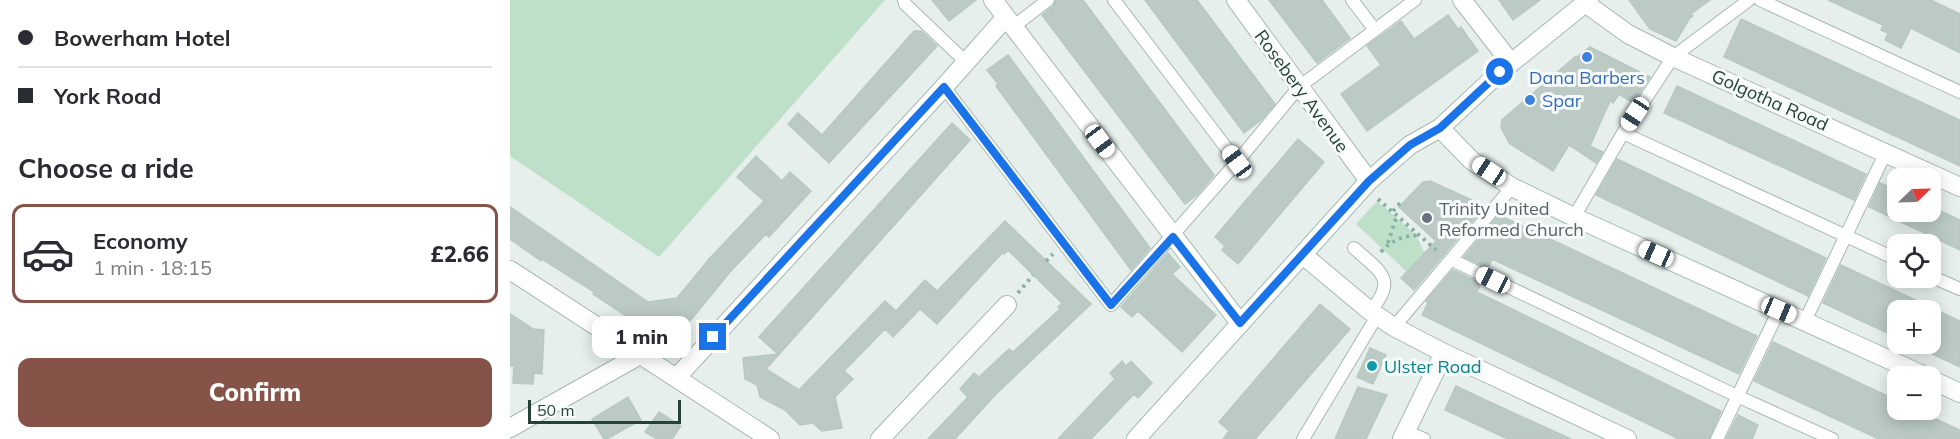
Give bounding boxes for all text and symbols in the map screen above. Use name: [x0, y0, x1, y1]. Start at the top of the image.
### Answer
text: Bowerham Hotel: [54, 24, 231, 52]
street label: Rosebery Avenue: [1250, 25, 1354, 157]
marker: Dana Barbers: [1580, 50, 1594, 64]
route start: [1486, 58, 1513, 85]
street label: Golgotha Road: [1708, 64, 1832, 136]
place label: Dana Barbers: [1529, 66, 1645, 89]
text: York Road: [54, 82, 161, 110]
place label: Spar: [1542, 89, 1582, 112]
marker: Spar: [1523, 93, 1537, 107]
car: [1618, 94, 1652, 134]
car: [1082, 121, 1118, 161]
car: [1219, 142, 1255, 182]
text: Choose a ride: [18, 151, 194, 185]
car: [1469, 154, 1509, 188]
north arrow: [1887, 168, 1941, 222]
map controls: [1887, 168, 1941, 420]
place label: Trinity United Reformed Church: [1439, 197, 1584, 241]
marker: Trinity United Reformed Church: [1420, 211, 1434, 225]
icon: car: [21, 227, 75, 281]
text: Economy: [93, 227, 188, 255]
button: locate: [1887, 234, 1941, 288]
car: [1636, 238, 1676, 270]
text: £2.66: [430, 240, 489, 268]
text: 1 min · 18:15: [93, 255, 212, 280]
car: [1473, 264, 1513, 296]
car: [1759, 295, 1799, 325]
button: +: [1887, 300, 1941, 354]
callout: 1 min: [593, 316, 692, 358]
route end: [699, 323, 726, 350]
text: 1 min: [615, 324, 668, 349]
place label: Ulster Road: [1384, 355, 1482, 378]
button: Confirm: [18, 358, 492, 427]
marker: Ulster Road: [1365, 359, 1379, 373]
button: −: [1887, 366, 1941, 420]
scale bar: [528, 397, 681, 424]
text: 50 m: [537, 400, 574, 420]

